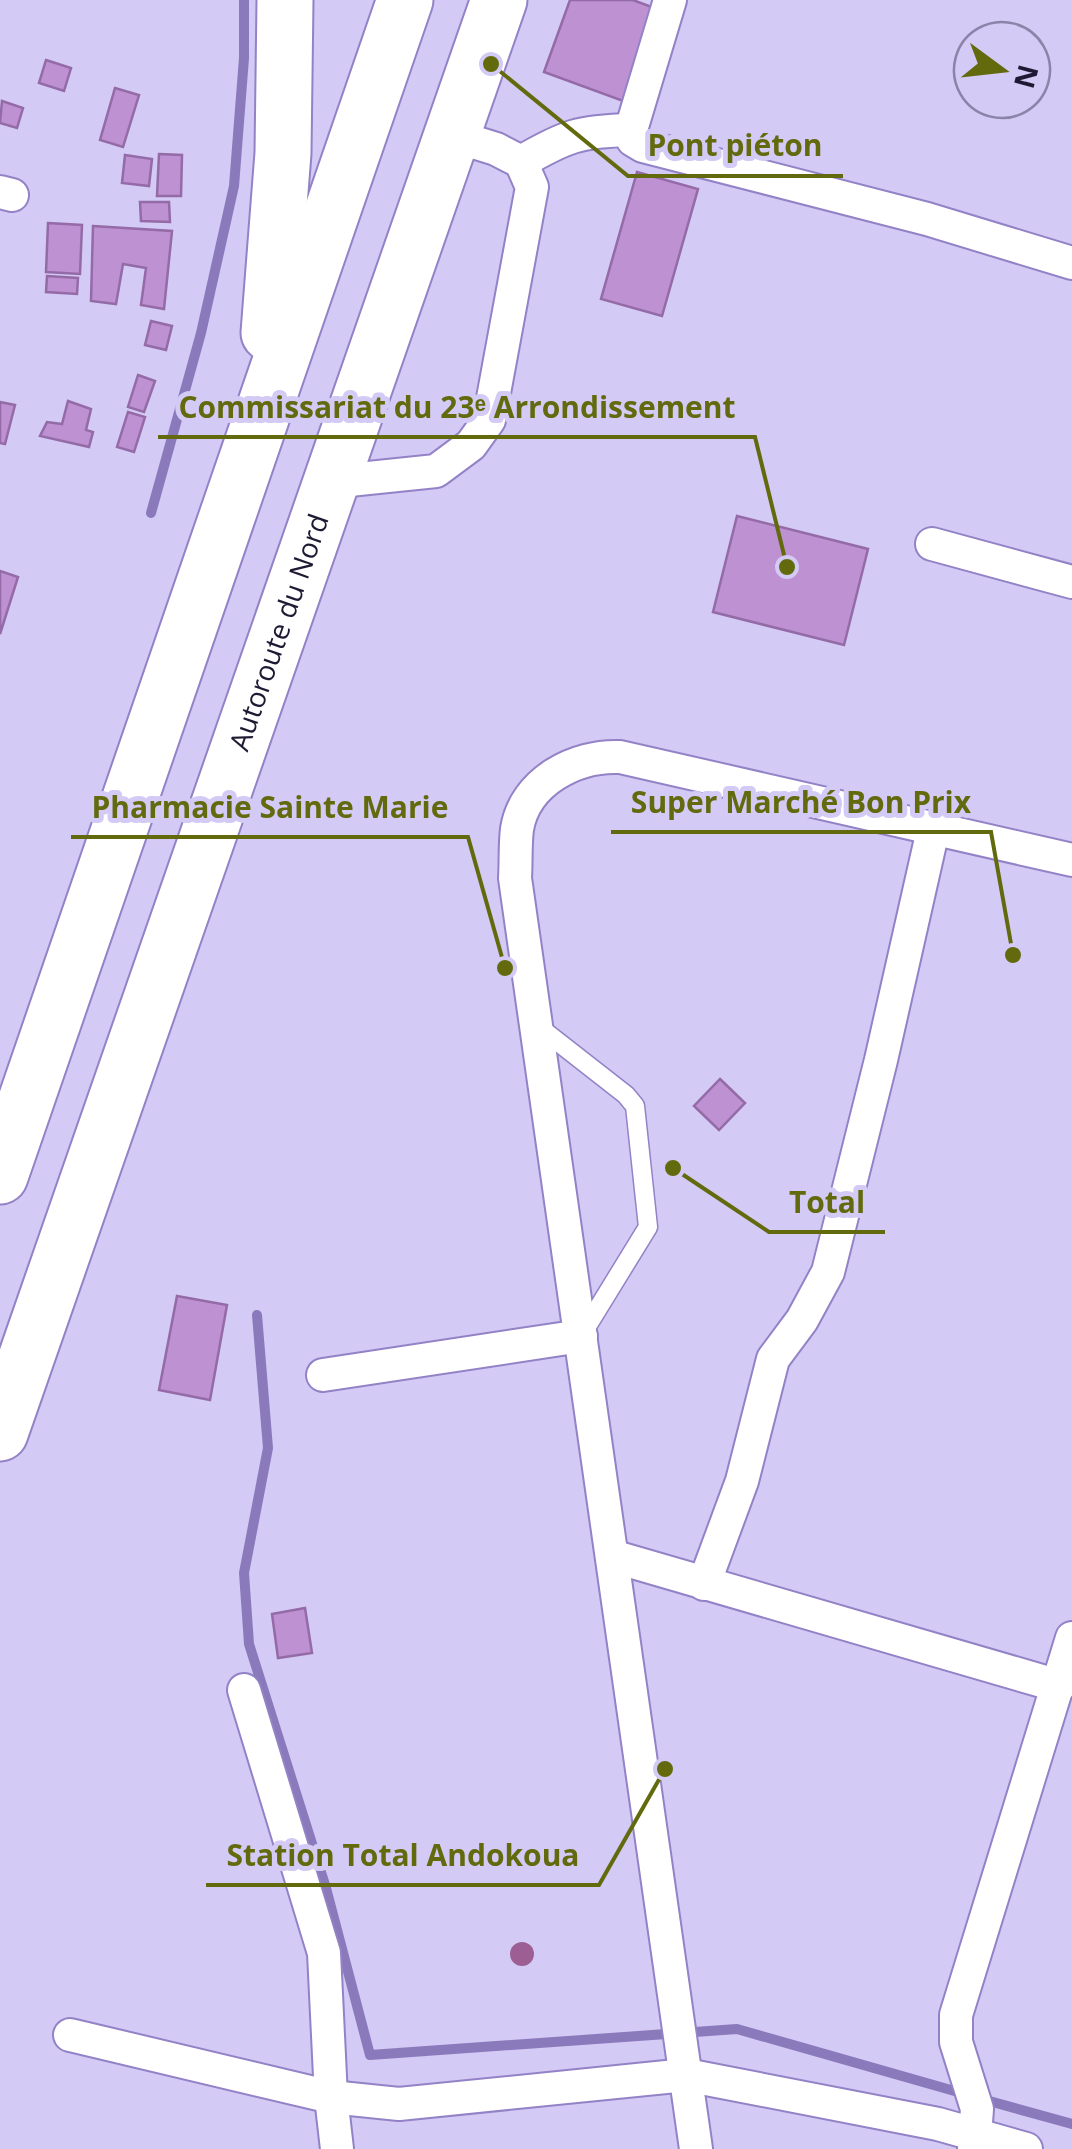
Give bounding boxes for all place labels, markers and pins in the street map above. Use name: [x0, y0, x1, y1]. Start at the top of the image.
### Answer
callout: Pont piéton: [628, 116, 843, 176]
callout: Commissariat du 23ᵉ Arrondissement: [158, 377, 755, 437]
callout: Super Marché Bon Prix: [611, 772, 991, 832]
callout: Pharmacie Sainte Marie: [71, 777, 468, 837]
callout: Total: [769, 1172, 885, 1232]
callout: Station Total Andokoua: [206, 1825, 599, 1885]

